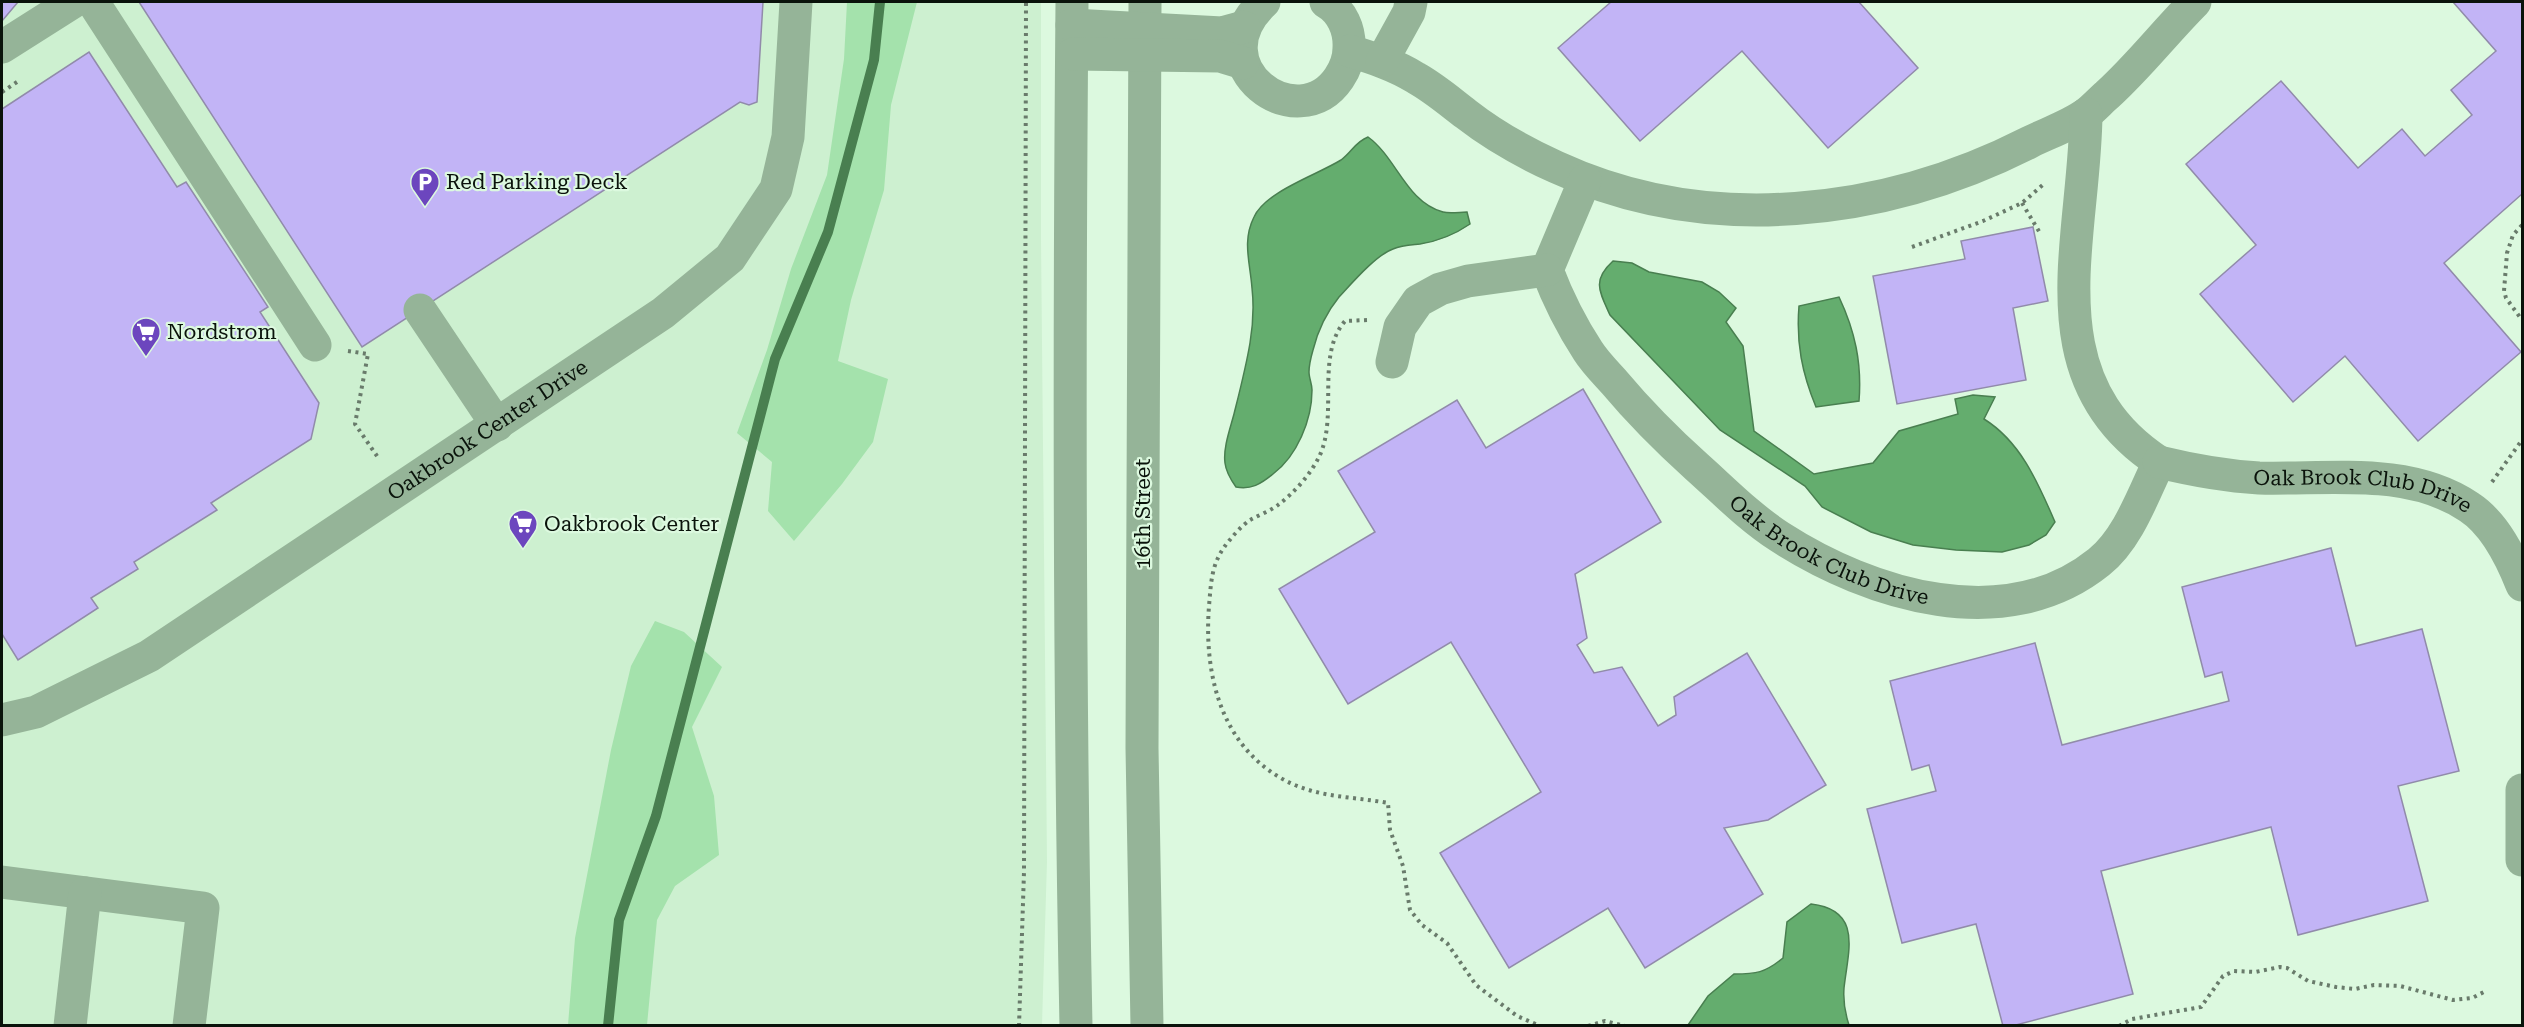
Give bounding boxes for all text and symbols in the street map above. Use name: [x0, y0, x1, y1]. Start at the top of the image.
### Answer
parking icon: Red Parking Deck: [409, 166, 441, 208]
place label: Red Parking Deck: [446, 170, 627, 194]
supermarket icon: Nordstrom: [130, 316, 162, 358]
place label: Nordstrom: [167, 320, 277, 344]
street label: Oakbrook Center Drive: [383, 355, 592, 505]
street label: 16th Street: [1131, 459, 1155, 569]
street label: Oak Brook Club Drive: [2253, 465, 2476, 518]
street label: Oak Brook Club Drive: [1724, 490, 1931, 610]
supermarket icon: Oakbrook Center: [507, 508, 539, 550]
place label: Oakbrook Center: [544, 512, 720, 536]

